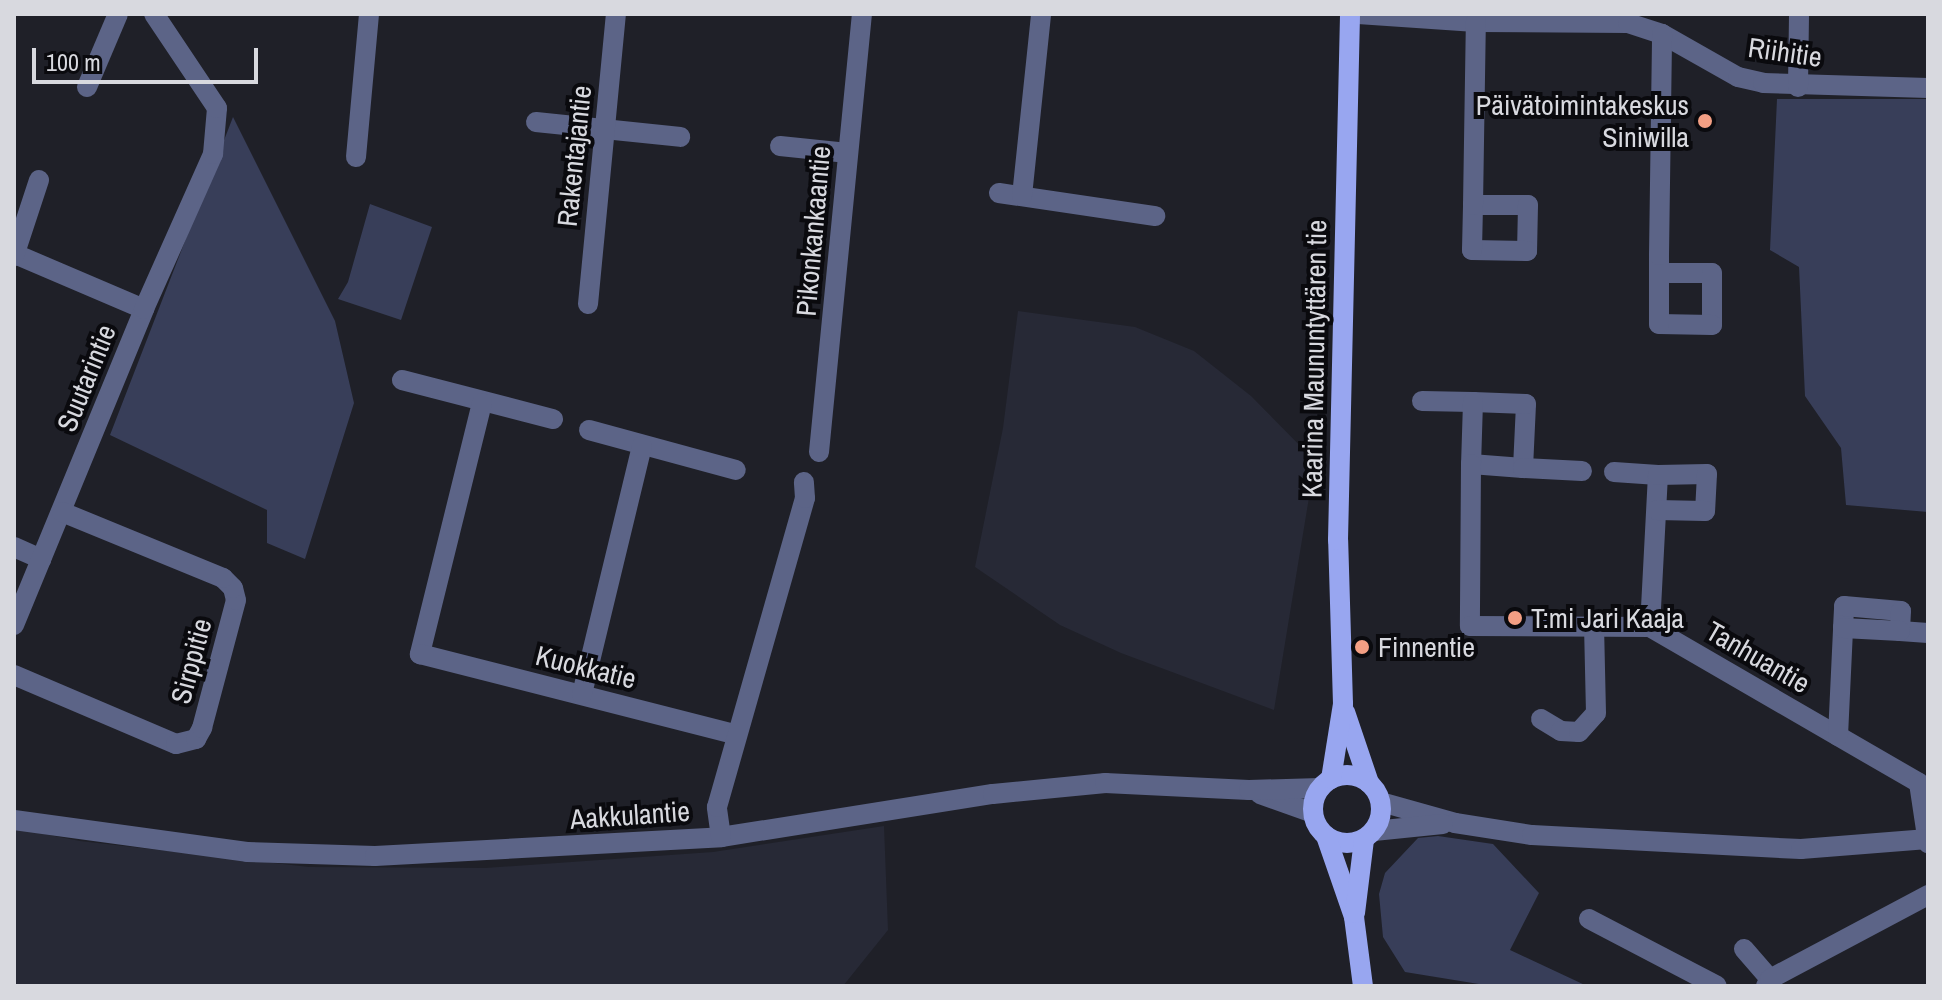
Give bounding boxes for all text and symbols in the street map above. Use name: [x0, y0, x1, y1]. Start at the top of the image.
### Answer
street label: Riihitie: [1746, 30, 1824, 74]
scale bar: [36, 32, 262, 82]
text: 100 m: [46, 46, 101, 78]
street label: Rakentajantie: [550, 84, 598, 228]
place label: Päivätoimintakeskus Siniwilla: [1476, 88, 1689, 154]
marker: Päivätoimintakeskus Siniwilla: [1696, 112, 1714, 130]
street label: Pikonkankaantie: [789, 144, 837, 318]
street label: Kaarina Maununtyttären tie: [1295, 220, 1333, 498]
street label: Suutarintie: [49, 320, 123, 436]
place label: T:mi Jari Kaaja: [1531, 601, 1684, 635]
marker: T:mi Jari Kaaja: [1506, 609, 1524, 627]
street label: Tanhuantie: [1700, 614, 1816, 700]
street label: Sirppitie: [164, 615, 218, 707]
place label: Finnentie: [1378, 630, 1475, 664]
street label: Kuokkatie: [532, 638, 640, 696]
marker: Finnentie: [1353, 638, 1371, 656]
street label: Aakkulantie: [569, 794, 691, 836]

